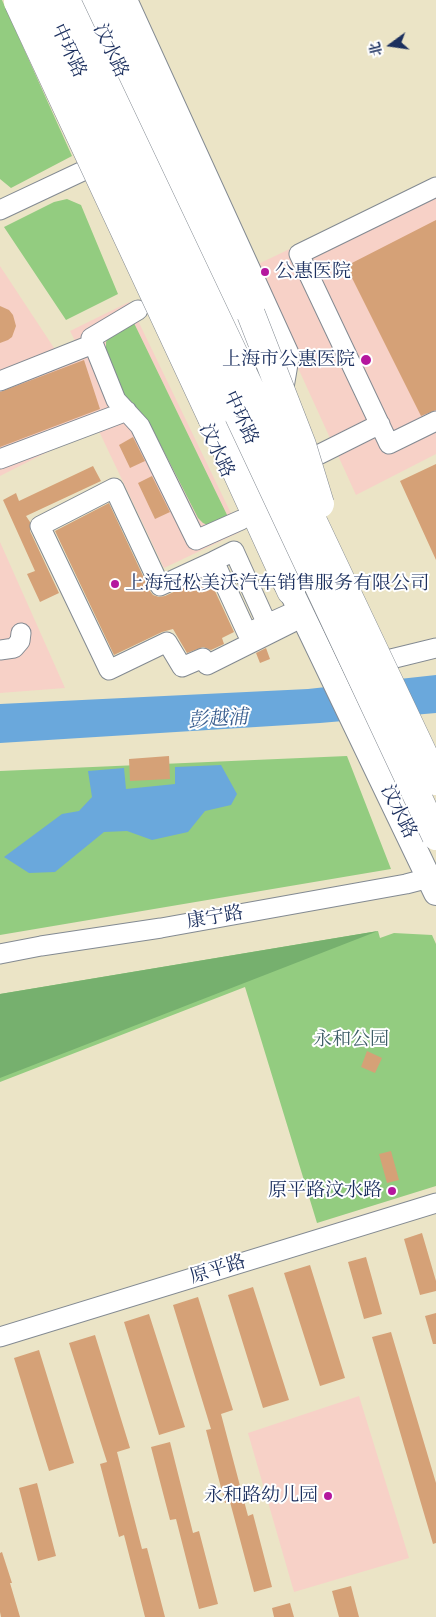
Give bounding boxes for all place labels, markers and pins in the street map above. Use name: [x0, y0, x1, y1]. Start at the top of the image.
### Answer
place label: 公惠医院: [275, 261, 351, 283]
marker: 公惠医院: [259, 266, 271, 278]
place label: 上海市公惠医院: [222, 349, 355, 371]
marker: 上海市公惠医院: [359, 353, 373, 367]
place label: 上海冠松美沃汽车销售服务有限公司: [125, 573, 429, 595]
marker: 上海冠松美沃汽车销售服务有限公司: [109, 578, 121, 590]
place label: 原平路汶水路: [268, 1180, 382, 1202]
marker: 原平路汶水路: [386, 1185, 398, 1197]
place label: 永和路幼儿园: [204, 1485, 318, 1507]
marker: 永和路幼儿园: [322, 1490, 334, 1502]

